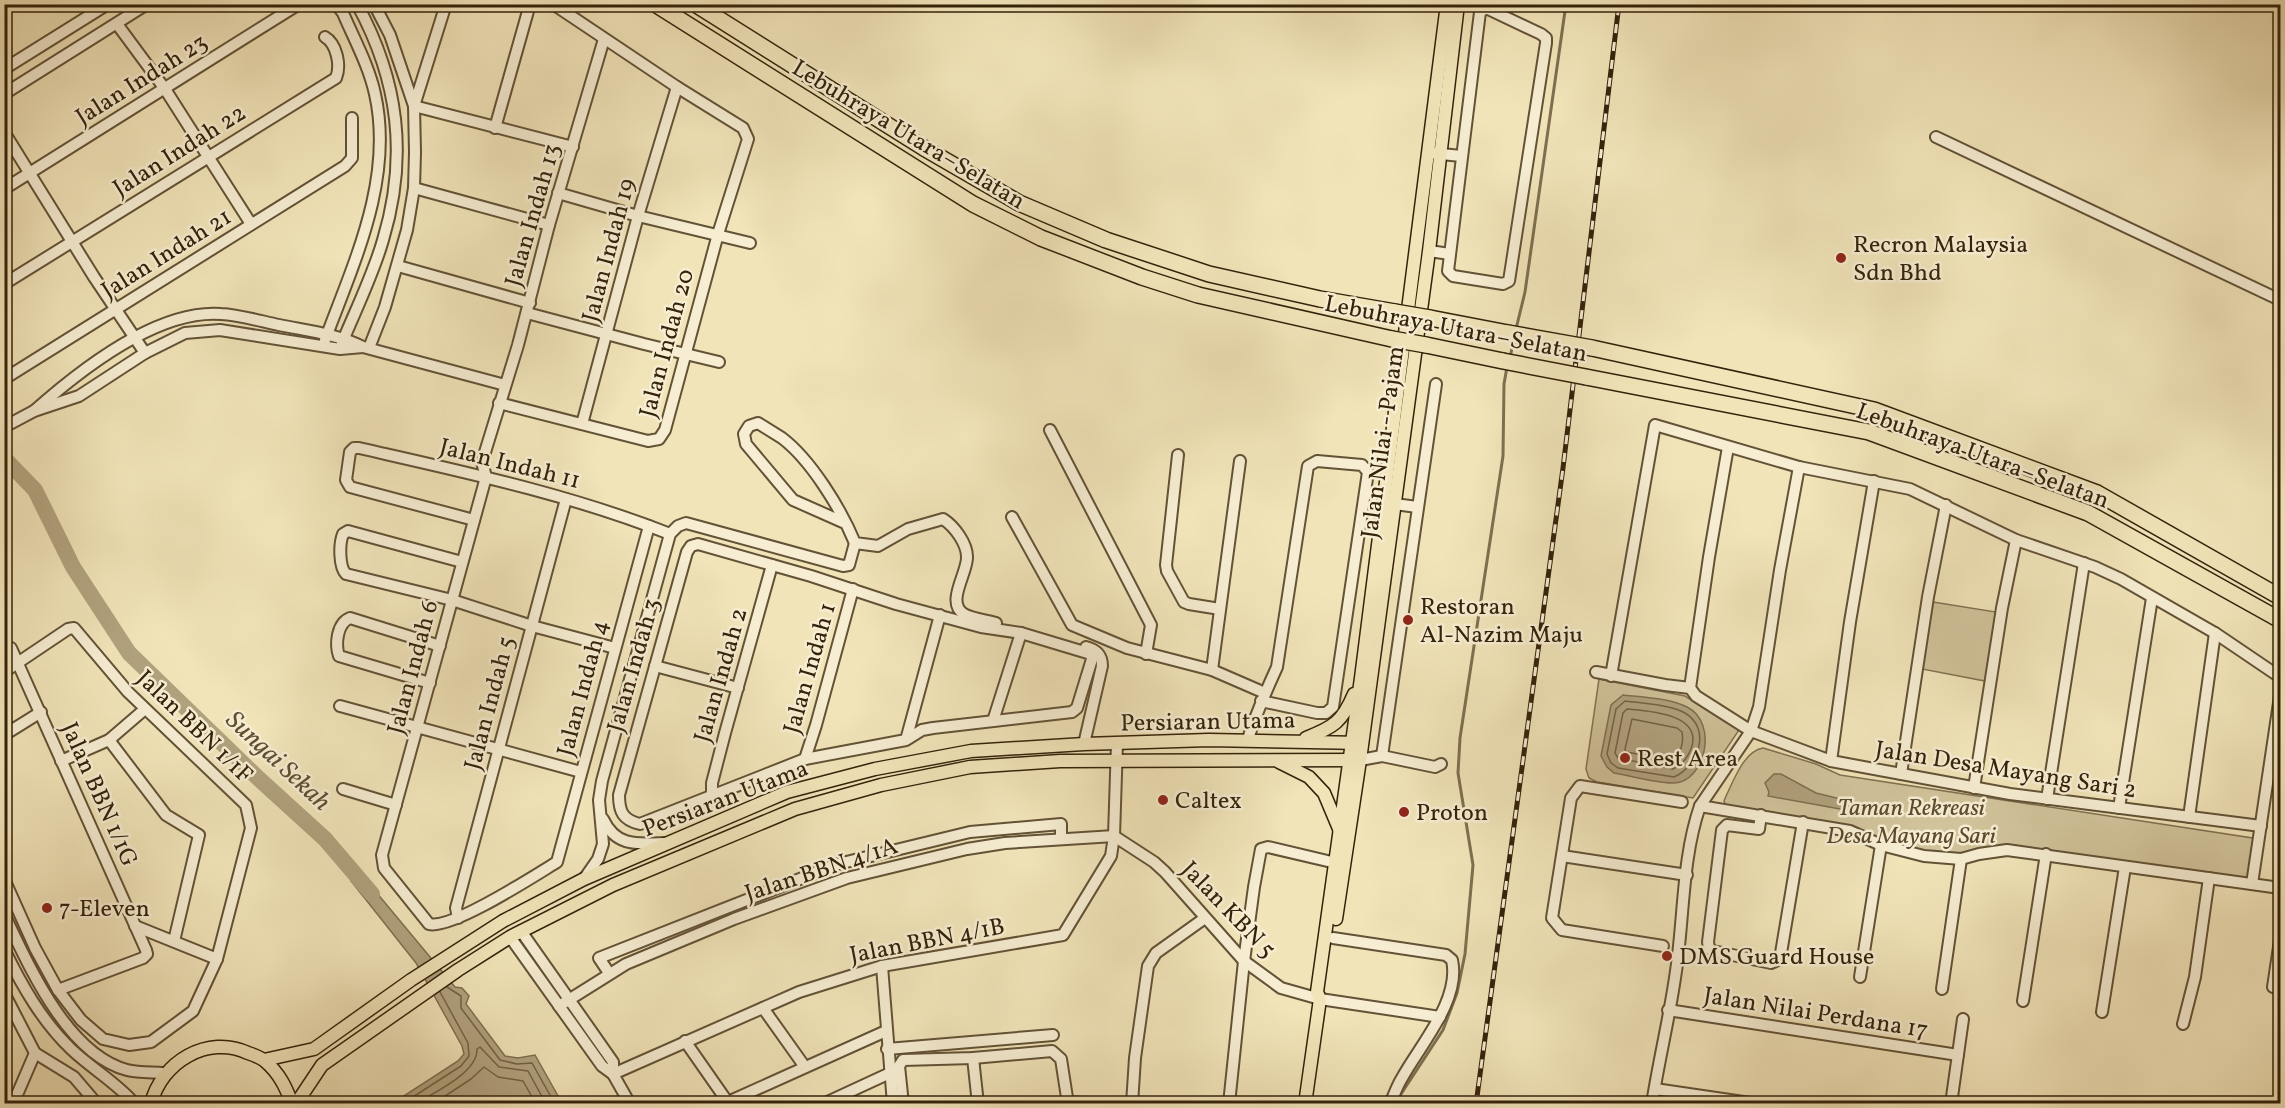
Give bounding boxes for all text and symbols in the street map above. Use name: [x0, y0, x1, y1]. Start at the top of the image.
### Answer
street label: Jalan Indah 23: [69, 27, 215, 135]
street label: Lebuhraya Utara–Selatan: [785, 52, 1031, 219]
street label: Jalan Indah 22: [107, 97, 253, 206]
street label: Jalan Indah 13: [497, 140, 571, 291]
street label: Jalan Indah 19: [574, 175, 645, 326]
street label: Jalan Indah 21: [95, 201, 239, 308]
place label: Recron Malaysia Sdn Bhd: [1853, 229, 2028, 291]
marker: Recron Malaysia Sdn Bhd: [1834, 251, 1848, 265]
street label: Jalan Indah 20: [632, 265, 704, 422]
street label: Lebuhraya Utara–Selatan: [1321, 288, 1590, 372]
street label: Jalan Nilai - Pajam: [1354, 344, 1414, 541]
street label: Lebuhraya Utara–Selatan: [1851, 395, 2114, 519]
street label: Jalan Indah 11: [435, 431, 584, 499]
place label: Restoran Al-Nazim Maju: [1420, 591, 1583, 653]
street label: Jalan Indah 3: [600, 595, 670, 736]
street label: Jalan Indah 6: [380, 597, 448, 738]
street label: Jalan Indah 1: [776, 599, 846, 738]
street label: Jalan Indah 2: [687, 604, 757, 747]
marker: Restoran Al-Nazim Maju: [1401, 613, 1415, 627]
street label: Jalan Indah 4: [549, 617, 618, 760]
street label: Jalan Indah 5: [457, 633, 525, 774]
street label: Jalan BBN 1/1F: [128, 663, 260, 792]
water label: Sungai Sekah: [217, 703, 338, 820]
street label: Persiaran Utama: [1120, 704, 1296, 742]
street label: Jalan BBN 1/1G: [51, 717, 145, 872]
street label: Jalan Desa Mayang Sari 2: [1873, 734, 2139, 808]
place label: Rest Area: [1637, 743, 1738, 777]
marker: Rest Area: [1618, 751, 1632, 765]
street label: Persiaran Utama: [638, 753, 814, 847]
place label: Caltex: [1175, 785, 1242, 819]
park label: Taman Rekreasi Desa Mayang Sari: [1826, 792, 1997, 854]
marker: Caltex: [1156, 793, 1170, 807]
place label: Proton: [1416, 797, 1488, 831]
marker: Proton: [1397, 805, 1411, 819]
street label: Jalan BBN 4/1A: [741, 830, 903, 912]
street label: Jalan KBN 5: [1172, 854, 1283, 967]
place label: 7-Eleven: [59, 893, 150, 927]
marker: 7-Eleven: [40, 901, 54, 915]
street label: Jalan BBN 4/1B: [847, 910, 1008, 974]
place label: DMS Guard House: [1679, 941, 1874, 975]
marker: DMS Guard House: [1660, 949, 1674, 963]
street label: Jalan Nilai Perdana 17: [1701, 979, 1930, 1048]

